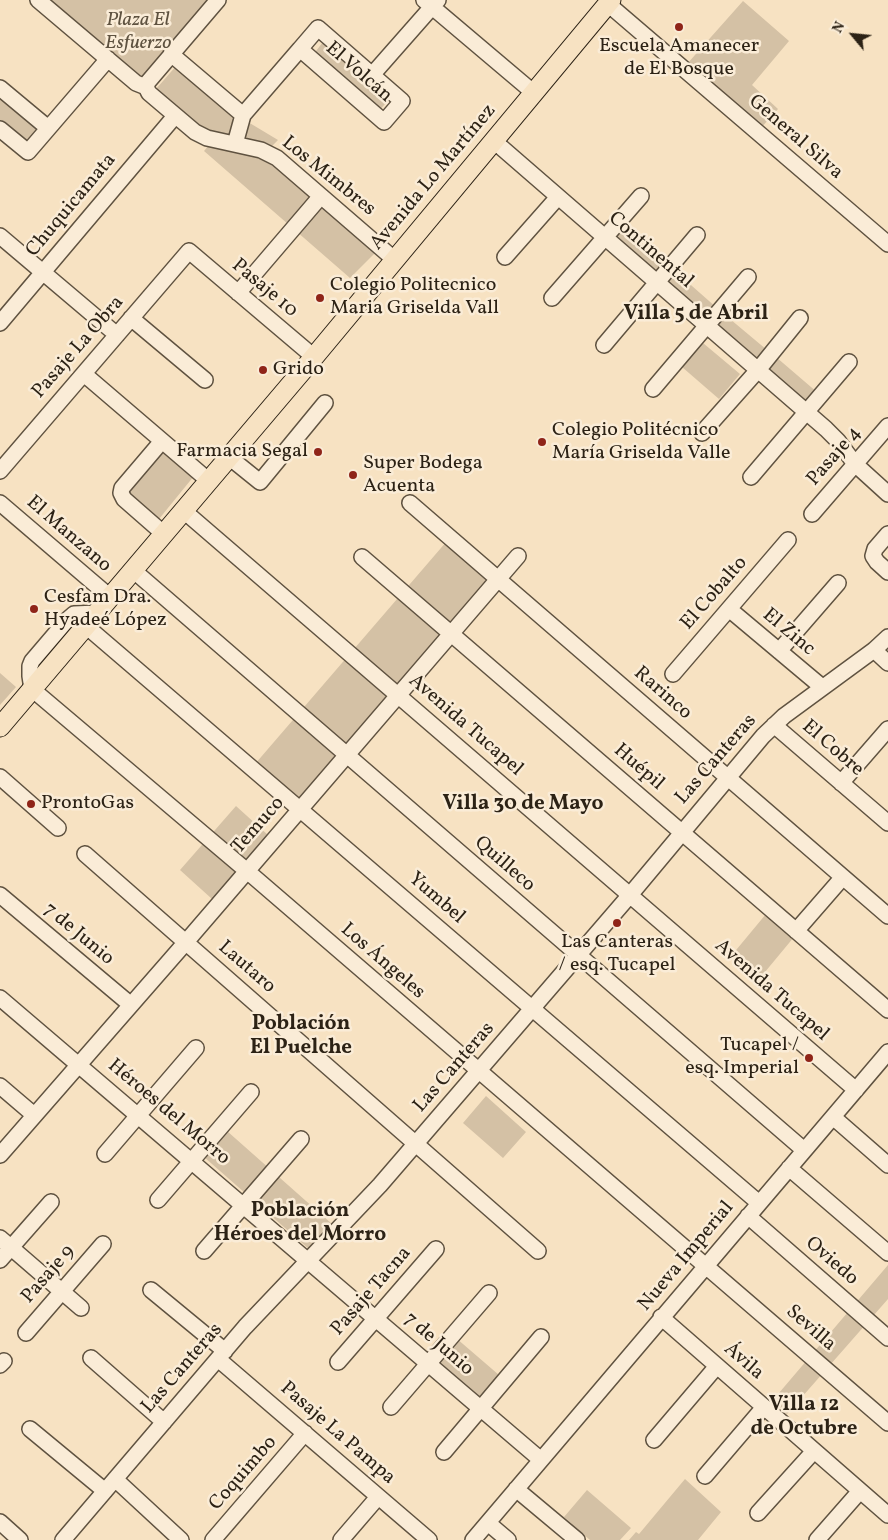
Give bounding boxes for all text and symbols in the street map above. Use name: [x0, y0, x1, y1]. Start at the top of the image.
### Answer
park label: Plaza El Esfuerzo: [105, 9, 171, 56]
north arrow: [828, 10, 878, 60]
text: N: [829, 19, 850, 37]
marker: Escuela Amanecer de El Bosque: [673, 21, 685, 33]
place label: Escuela Amanecer de El Bosque: [599, 35, 759, 82]
street label: El Volcán: [320, 37, 396, 109]
street label: General Silva: [743, 90, 847, 186]
street label: Avenida Lo Martínez: [366, 100, 502, 256]
street label: Los Mimbres: [276, 132, 380, 222]
street label: Chuquicamata: [22, 149, 122, 263]
street label: Continental: [603, 208, 697, 294]
street label: Pasaje 10: [226, 254, 302, 324]
place label: Colegio Politecnico Maria Griselda Vall: [330, 274, 499, 321]
street label: Pasaje La Obra: [28, 292, 130, 404]
marker: Colegio Politecnico Maria Griselda Vall: [314, 292, 326, 304]
district label: Villa 5 de Abril: [623, 302, 769, 328]
place label: Grido: [273, 358, 324, 382]
marker: Grido: [257, 364, 269, 376]
place label: Colegio Politécnico María Griselda Valle: [552, 419, 731, 466]
street label: Pasaje 4: [803, 422, 867, 492]
marker: Colegio Politécnico María Griselda Valle: [536, 436, 548, 448]
place label: Farmacia Segal: [176, 440, 308, 464]
marker: Farmacia Segal: [312, 446, 324, 458]
place label: Super Bodega Acuenta: [363, 452, 483, 499]
marker: Super Bodega Acuenta: [347, 469, 359, 481]
street label: El Manzano: [20, 491, 116, 579]
street label: El Cobalto: [676, 552, 754, 636]
place label: Cesfam Dra. Hyadeé López: [44, 586, 167, 633]
marker: Cesfam Dra. Hyadeé López: [28, 603, 40, 615]
street label: El Zinc: [757, 604, 819, 662]
street label: Rarinco: [628, 662, 696, 726]
street label: Avenida Tucapel: [403, 670, 527, 782]
street label: Las Canteras: [671, 710, 763, 810]
street label: El Cobre: [796, 716, 868, 782]
street label: Huépil: [608, 739, 668, 797]
place label: ProntoGas: [41, 792, 134, 816]
street label: Temuco: [228, 792, 290, 860]
district label: Villa 30 de Mayo: [443, 792, 603, 818]
marker: ProntoGas: [25, 798, 37, 810]
street label: Quilleco: [469, 832, 539, 898]
street label: Yumbel: [403, 868, 469, 930]
street label: 7 de Junio: [38, 899, 118, 971]
marker: Las Canteras / esq. Tucapel: [611, 917, 623, 929]
street label: Los Ángeles: [335, 919, 429, 1005]
place label: Las Canteras / esq. Tucapel: [559, 931, 675, 978]
street label: Avenida Tucapel: [709, 935, 833, 1047]
street label: Lautaro: [212, 936, 280, 1000]
district label: Población El Puelche: [250, 1012, 352, 1062]
street label: Las Canteras: [409, 1018, 501, 1118]
place label: Tucapel / esq. Imperial: [685, 1034, 799, 1081]
marker: Tucapel / esq. Imperial: [803, 1052, 815, 1064]
street label: Héroes del Morro: [102, 1055, 234, 1171]
street label: Nueva Imperial: [634, 1197, 740, 1317]
district label: Población Héroes del Morro: [214, 1199, 386, 1249]
street label: Oviedo: [800, 1232, 862, 1292]
street label: Pasaje 9: [17, 1241, 81, 1309]
street label: Pasaje Tacna: [327, 1242, 417, 1342]
street label: Sevilla: [780, 1301, 840, 1357]
street label: 7 de Junio: [398, 1308, 478, 1382]
street label: Las Canteras: [137, 1319, 229, 1419]
street label: Ávila: [718, 1338, 768, 1386]
street label: Pasaje La Pampa: [274, 1377, 400, 1491]
district label: Villa 12 de Octubre: [750, 1393, 858, 1443]
street label: Coquimbo: [205, 1432, 283, 1516]

